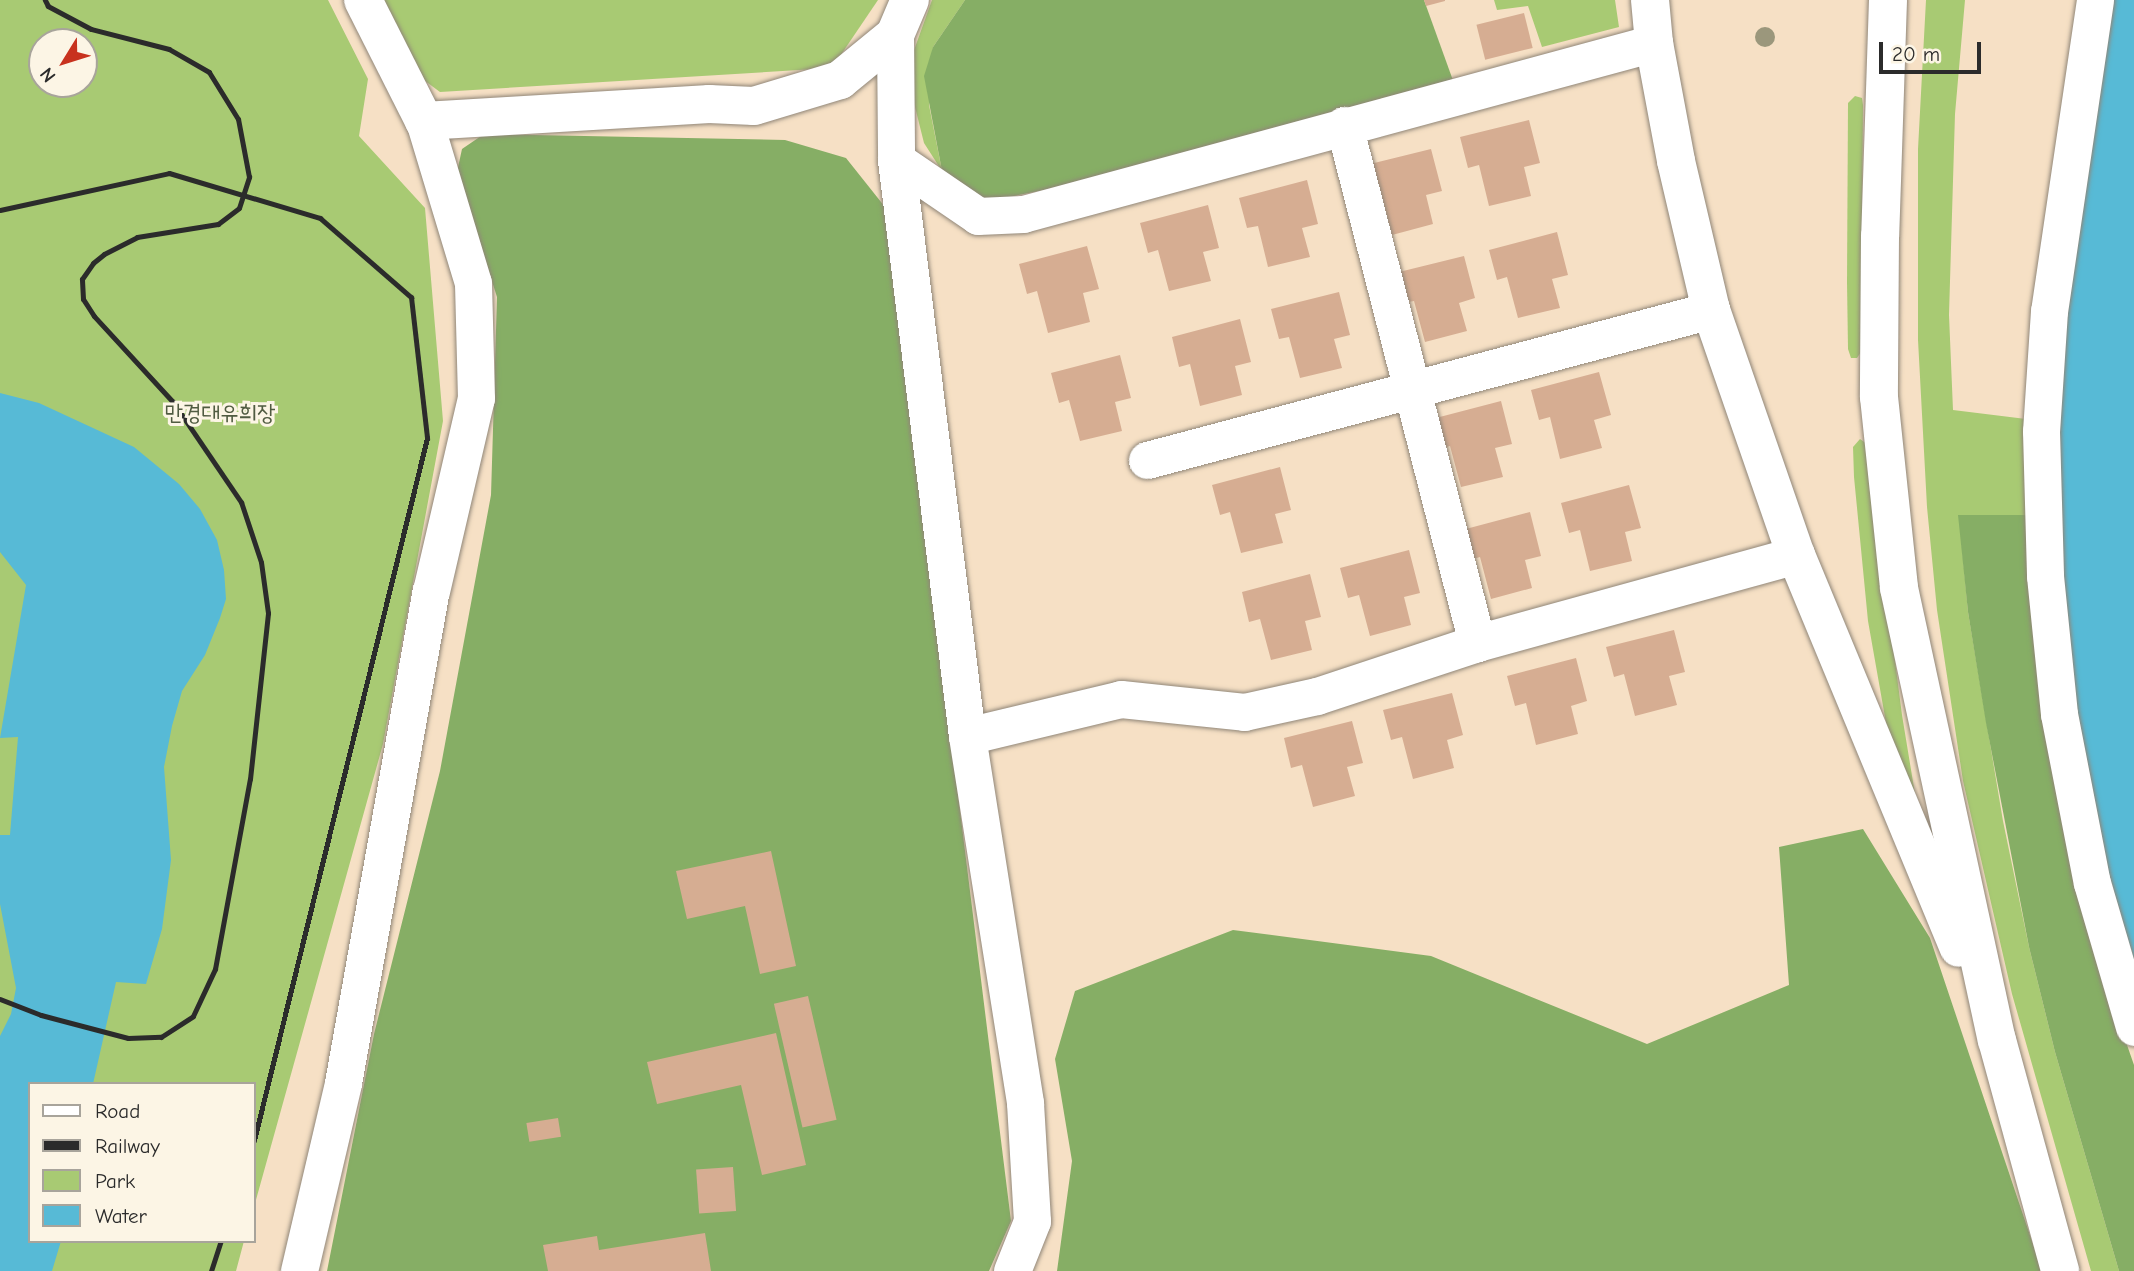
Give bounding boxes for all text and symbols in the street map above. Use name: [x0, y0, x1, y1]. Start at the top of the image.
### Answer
north arrow: [28, 28, 98, 98]
scale bar: [1882, 28, 1983, 72]
text: 20 m: [1892, 42, 1940, 66]
text: N: [36, 63, 61, 86]
park label: 만경대유희장: [164, 399, 276, 427]
legend: [28, 1082, 256, 1243]
text: Road: [95, 1099, 140, 1123]
text: Railway: [95, 1134, 160, 1158]
text: Park: [95, 1169, 135, 1193]
text: Water: [95, 1204, 147, 1228]

